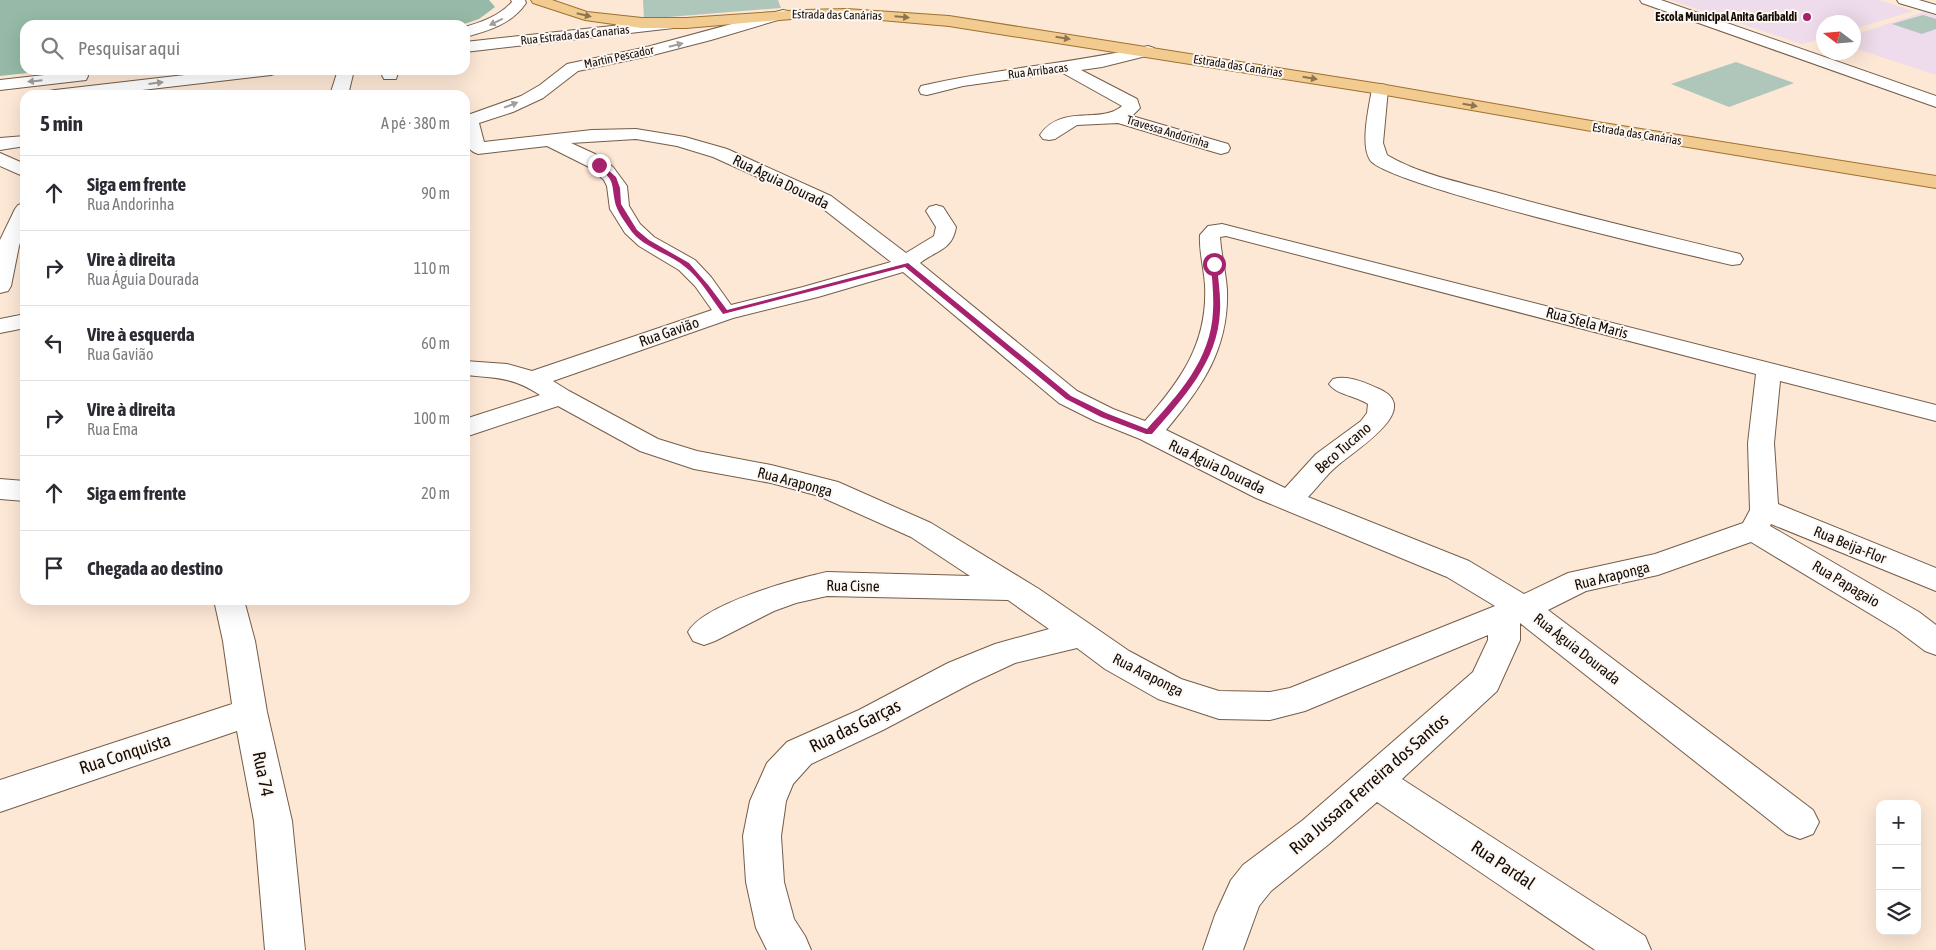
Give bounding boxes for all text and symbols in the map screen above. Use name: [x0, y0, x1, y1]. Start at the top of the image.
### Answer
street label: Estrada das Canárias: [792, 7, 882, 23]
place label: Escola Municipal Anita Garibaldi: [1655, 10, 1797, 24]
one-way arrow: [576, 11, 591, 19]
marker: Escola Municipal Anita Garibaldi: [1801, 11, 1813, 23]
one-way arrow: [894, 13, 910, 21]
north arrow: [1816, 15, 1861, 60]
one-way arrow: [489, 18, 503, 26]
search box: [20, 20, 470, 75]
street label: Rua Estrada das Canarias: [520, 22, 630, 48]
icon: search: [38, 34, 66, 62]
one-way arrow: [1055, 35, 1071, 43]
text: Pesquisar aqui: [78, 37, 180, 59]
one-way arrow: [669, 40, 684, 48]
street label: Martin Pescador: [583, 43, 656, 71]
street label: Estrada das Canárias: [1192, 52, 1284, 80]
street label: Rua Arribacas: [1007, 60, 1069, 82]
one-way arrow: [1302, 74, 1318, 82]
one-way arrow: [27, 77, 43, 85]
one-way arrow: [148, 79, 164, 87]
one-way arrow: [504, 101, 519, 109]
one-way arrow: [1462, 101, 1478, 109]
text: 5 min: [40, 111, 83, 135]
street label: Travessa Andorinha: [1125, 113, 1211, 151]
text: A pé · 380 m: [381, 114, 450, 132]
street label: Estrada das Canárias: [1591, 120, 1683, 148]
street label: Rua Águia Dourada: [730, 151, 832, 212]
route end: [588, 154, 611, 177]
text: Siga em frente: [87, 173, 186, 195]
icon: ahead: [40, 179, 68, 207]
text: 90 m: [421, 184, 450, 202]
text: Rua Andorinha: [87, 195, 174, 213]
text: Vire à direita: [87, 248, 175, 270]
route start: [1203, 253, 1226, 276]
icon: right: [40, 254, 68, 282]
text: 110 m: [414, 259, 450, 277]
text: Rua Águia Dourada: [87, 270, 199, 288]
street label: Rua Stela Maris: [1544, 303, 1630, 342]
street label: Rua Gavião: [637, 313, 701, 350]
text: Vire à esquerda: [87, 323, 195, 345]
icon: left: [40, 329, 68, 357]
text: 60 m: [421, 334, 450, 352]
text: Rua Gavião: [87, 345, 154, 363]
text: Vire à direita: [87, 398, 175, 420]
icon: right: [40, 404, 68, 432]
text: 100 m: [414, 409, 450, 427]
street label: Beco Tucano: [1311, 419, 1374, 476]
text: Rua Ema: [87, 420, 138, 438]
street label: Rua Águia Dourada: [1166, 436, 1268, 497]
street label: Rua Araponga: [756, 463, 834, 500]
icon: ahead: [40, 479, 68, 507]
text: Siga em frente: [87, 482, 186, 504]
text: 20 m: [421, 484, 450, 502]
street label: Rua Beija-Flor: [1811, 522, 1889, 567]
icon: arrive: [40, 554, 68, 582]
text: Chegada ao destino: [87, 557, 223, 579]
street label: Rua Papagaio: [1810, 557, 1883, 610]
street label: Rua Araponga: [1573, 558, 1651, 593]
street label: Rua Cisne: [826, 577, 880, 594]
street label: Rua Águia Dourada: [1531, 610, 1624, 688]
street label: Rua Araponga: [1110, 650, 1186, 700]
street label: Rua das Garças: [806, 694, 904, 757]
street label: Rua Jussara Ferreira dos Santos: [1285, 709, 1453, 858]
street label: Rua Conquista: [76, 729, 173, 778]
street label: Rua 74: [248, 749, 278, 798]
map controls: [1876, 800, 1921, 935]
button: +: [1876, 800, 1921, 845]
street label: Rua Pardal: [1467, 836, 1539, 894]
button: −: [1876, 845, 1921, 890]
button: layers: [1876, 890, 1921, 935]

